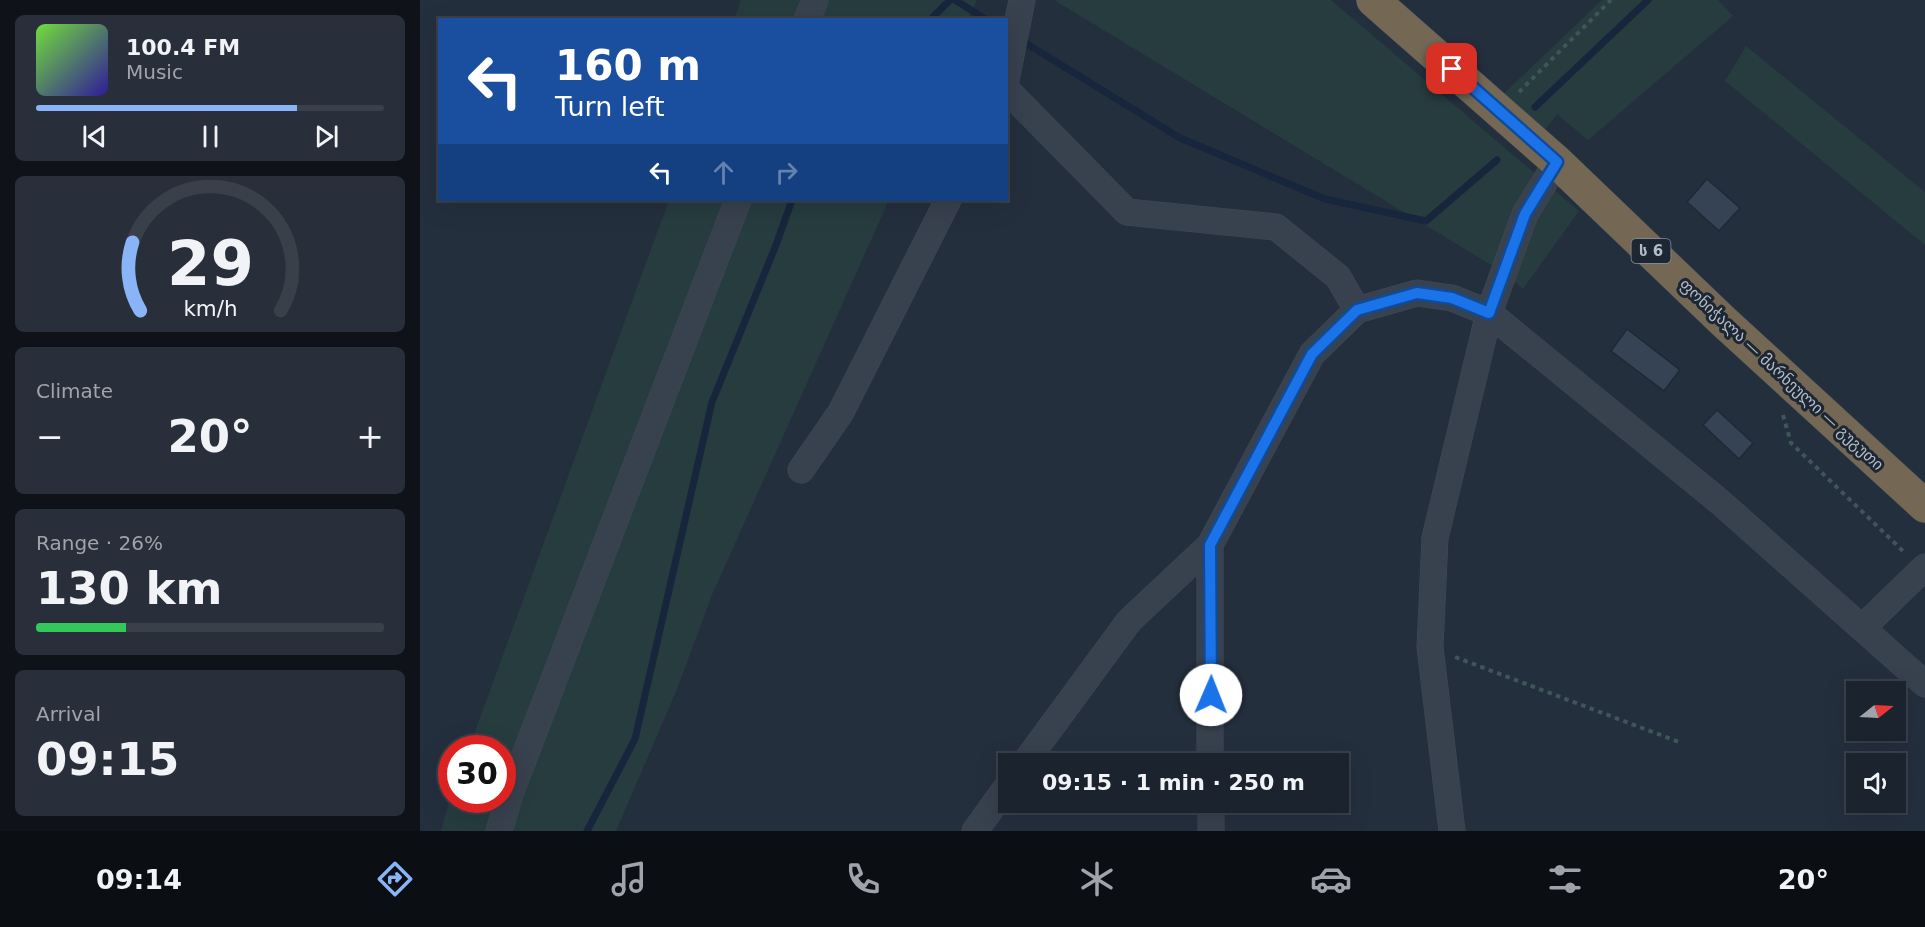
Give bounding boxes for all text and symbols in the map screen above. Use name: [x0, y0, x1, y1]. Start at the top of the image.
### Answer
text: 100.4 FM: [126, 35, 240, 60]
text: 160 m: [555, 41, 701, 90]
icon: left: [456, 42, 534, 120]
pin: [1426, 43, 1477, 94]
icon: arrive: [1435, 52, 1468, 85]
text: Music: [126, 60, 183, 84]
text: Turn left: [555, 91, 665, 122]
icon: previous: [78, 120, 111, 153]
icon: pause: [194, 120, 227, 153]
icon: next: [310, 120, 343, 153]
icon: left: [644, 156, 677, 189]
icon: ahead: [707, 156, 740, 189]
icon: right: [770, 156, 803, 189]
text: 29: [167, 227, 253, 300]
road number: ს 6: [1632, 239, 1670, 263]
street label: ფონიჭალა — მარნეული — გუგუთი: [1676, 275, 1888, 474]
text: km/h: [183, 297, 237, 322]
text: Climate: [36, 379, 113, 403]
text: 20°: [167, 410, 253, 463]
text: −: [36, 417, 64, 456]
text: +: [356, 417, 384, 456]
text: Range · 26%: [36, 531, 163, 555]
text: 130 km: [36, 562, 222, 615]
position arrow: [1179, 663, 1243, 727]
north arrow: [1846, 681, 1906, 741]
map controls: [1846, 681, 1906, 813]
text: Arrival: [36, 702, 101, 726]
text: 09:15: [36, 733, 179, 786]
speed limit sign: 30: [438, 735, 516, 813]
button: sound: [1846, 753, 1906, 813]
text: 09:15 · 1 min · 250 m: [1042, 770, 1305, 795]
icon: directions: [374, 858, 416, 900]
icon: music: [608, 858, 650, 900]
icon: phone: [842, 858, 884, 900]
icon: climate: [1076, 858, 1118, 900]
icon: car: [1310, 858, 1352, 900]
icon: filters: [1544, 858, 1586, 900]
text: 09:14: [96, 864, 182, 895]
text: 20°: [1778, 864, 1829, 895]

